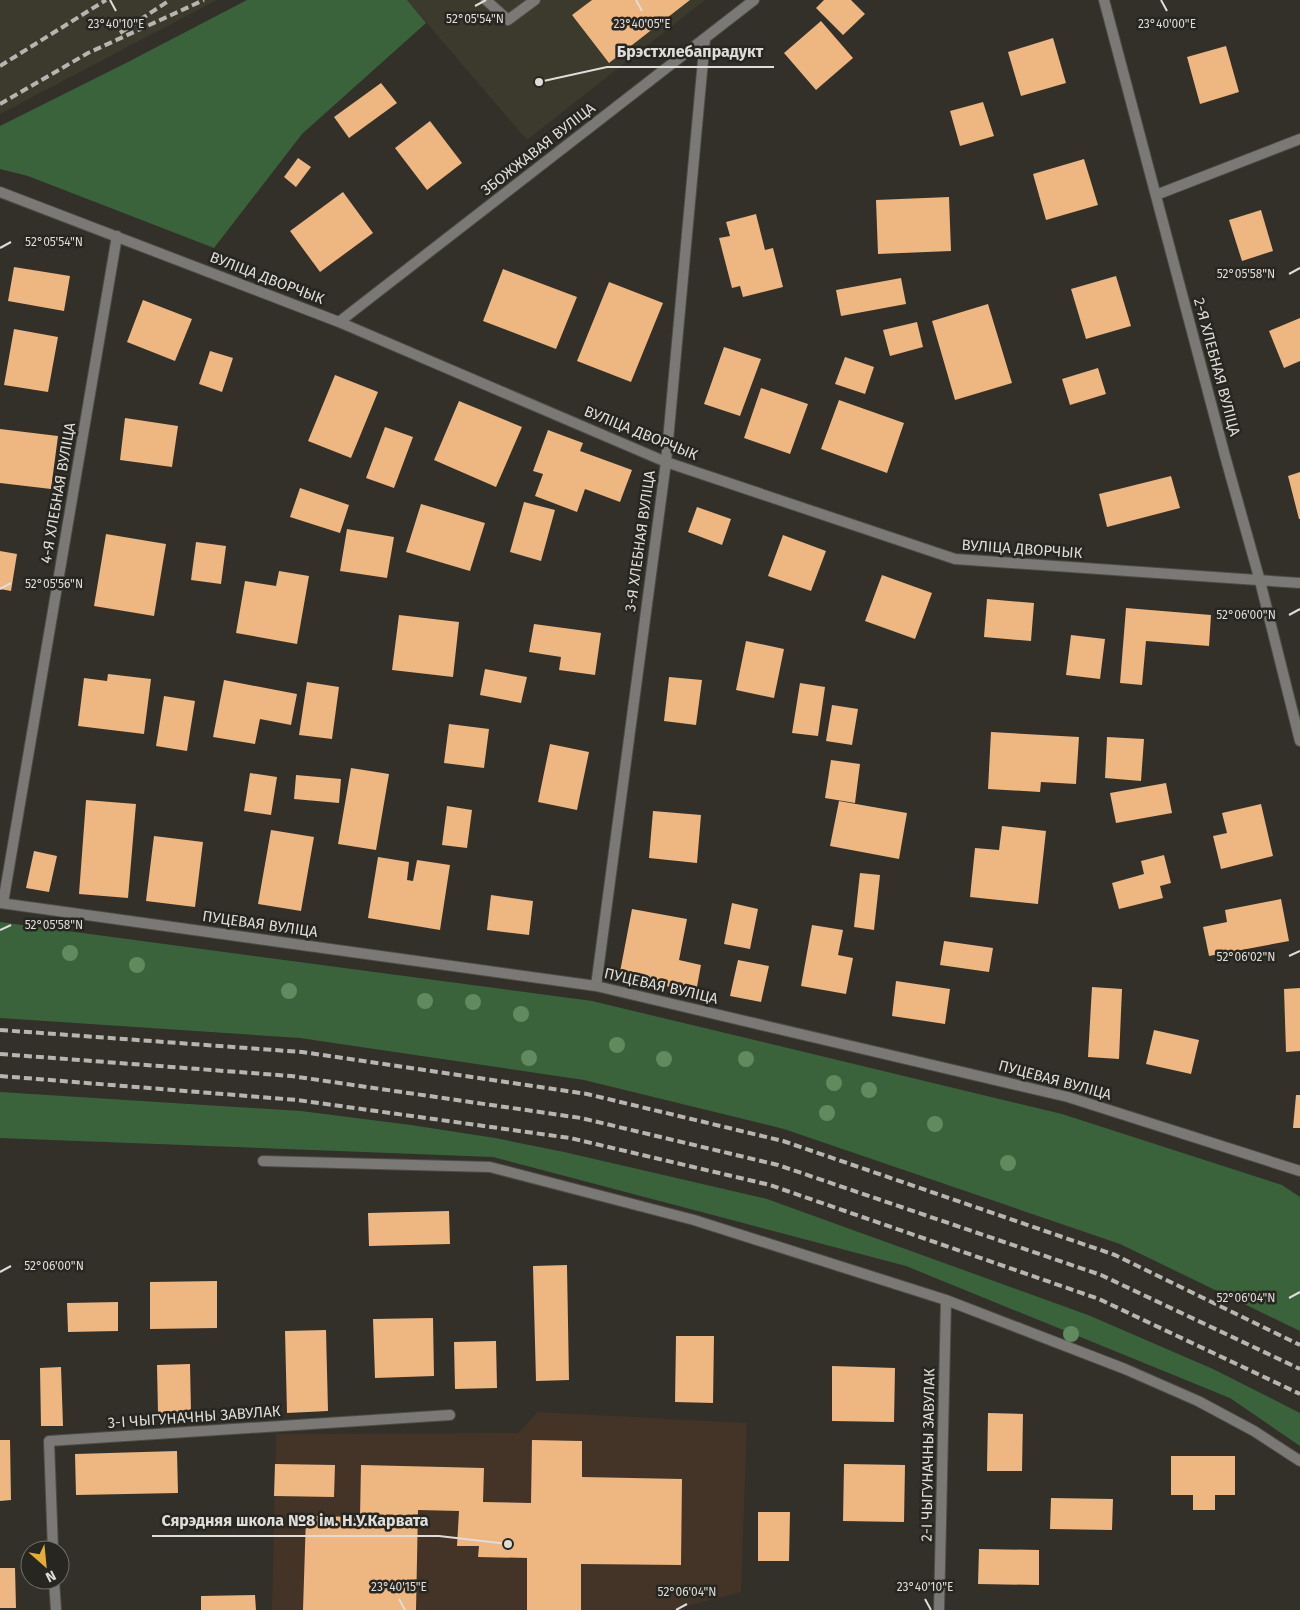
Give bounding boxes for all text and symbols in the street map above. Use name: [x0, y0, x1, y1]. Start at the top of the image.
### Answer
text: 52°05'54"N: [446, 12, 504, 26]
text: 23°40'10"E: [88, 17, 144, 31]
text: 23°40'05"E: [613, 17, 671, 31]
text: 23°40'00"E: [1138, 17, 1196, 31]
callout: Брэстхлебапрадукт: [607, 36, 774, 67]
text: Брэстхлебапрадукт: [617, 42, 764, 61]
street label: ЗБОЖЖАВАЯ ВУЛІЦА: [477, 99, 599, 199]
text: 52°05'54"N: [25, 235, 83, 249]
street label: ВУЛІЦА ДВОРЧЫК: [207, 248, 327, 308]
text: 52°05'58"N: [1217, 267, 1275, 281]
street label: 2-Я ХЛЕБНАЯ ВУЛІЦА: [1190, 296, 1244, 438]
street label: ВУЛІЦА ДВОРЧЫК: [582, 402, 701, 464]
street label: 4-Я ХЛЕБНАЯ ВУЛІЦА: [37, 421, 79, 565]
street label: 3-Я ХЛЕБНАЯ ВУЛІЦА: [621, 469, 659, 613]
street label: ВУЛІЦА ДВОРЧЫК: [961, 536, 1083, 562]
text: 52°05'56"N: [25, 577, 83, 591]
text: 52°06'00"N: [1216, 608, 1276, 622]
street label: ПУЦЕВАЯ ВУЛІЦА: [201, 907, 319, 941]
text: 52°05'58"N: [25, 918, 83, 932]
text: 52°06'02"N: [1217, 950, 1275, 964]
street label: ПУЦЕВАЯ ВУЛІЦА: [602, 964, 720, 1008]
street label: ПУЦЕВАЯ ВУЛІЦА: [996, 1056, 1114, 1104]
text: 52°06'00"N: [24, 1259, 84, 1273]
text: 52°06'04"N: [1217, 1291, 1275, 1305]
street label: 2-І ЧЫГУНАЧНЫ ЗАВУЛАК: [917, 1368, 939, 1542]
street label: 3-І ЧЫГУНАЧНЫ ЗАВУЛАК: [107, 1402, 281, 1432]
callout: Сярэдняя школа №8 ім. Н.У.Карвата: [152, 1505, 439, 1536]
text: Сярэдняя школа №8 ім. Н.У.Карвата: [161, 1511, 429, 1530]
north arrow: [20, 1540, 70, 1590]
text: N: [43, 1566, 59, 1586]
text: 23°40'15"E: [371, 1580, 427, 1594]
text: 23°40'10"E: [897, 1580, 953, 1594]
text: 52°06'04"N: [658, 1585, 716, 1599]

